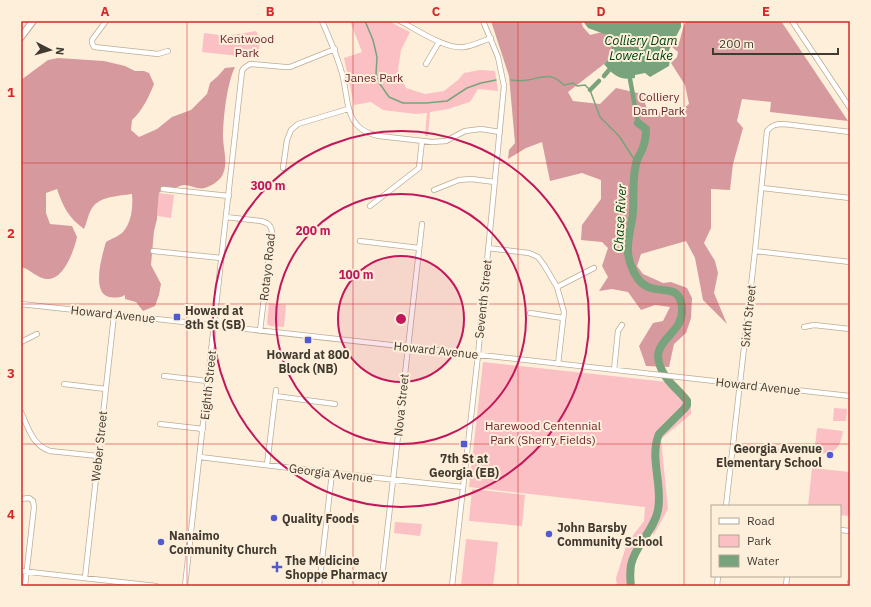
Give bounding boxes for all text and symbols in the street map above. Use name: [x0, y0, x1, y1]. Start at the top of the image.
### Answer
text: A: [101, 3, 110, 20]
text: B: [266, 3, 275, 20]
text: C: [432, 3, 441, 20]
text: D: [596, 3, 606, 20]
text: E: [762, 3, 770, 20]
north arrow: [30, 30, 70, 70]
scale bar: [713, 30, 838, 56]
park label: Kentwood Park: [220, 31, 274, 60]
water label: Colliery Dam Lower Lake: [604, 32, 678, 64]
text: 200 m: [719, 36, 754, 51]
text: N: [53, 46, 67, 56]
park label: Janes Park: [345, 70, 404, 85]
text: 1: [7, 84, 15, 101]
park label: Colliery Dam Park: [633, 89, 686, 118]
text: 300 m: [250, 178, 286, 193]
water label: Chase River: [610, 182, 630, 252]
text: 200 m: [295, 223, 331, 238]
text: 2: [7, 225, 15, 242]
street label: Rotayo Road: [256, 232, 278, 302]
street label: Seventh Street: [471, 259, 495, 339]
text: 100 m: [338, 267, 374, 282]
street label: Sixth Street: [737, 284, 759, 348]
street label: Howard Avenue: [70, 302, 156, 326]
place label: Howard at 8th St (SB): [185, 303, 245, 332]
marker: Howard at 8th St (SB): [172, 312, 182, 322]
centre of rings: [394, 312, 408, 326]
marker: Howard at 800 Block (NB): [303, 335, 313, 345]
street label: Howard Avenue: [393, 338, 479, 362]
place label: Howard at 800 Block (NB): [267, 347, 349, 376]
street label: Eighth Street: [197, 349, 219, 421]
text: 3: [7, 365, 15, 382]
street label: Nova Street: [390, 373, 412, 437]
street label: Howard Avenue: [715, 374, 801, 398]
street label: Weber Street: [88, 410, 110, 482]
park label: Harewood Centennial Park (Sherry Fields): [485, 418, 601, 447]
marker: 7th St at Georgia (EB): [459, 439, 469, 449]
place label: Georgia Avenue Elementary School: [716, 441, 822, 470]
marker: Georgia Avenue Elementary School: [825, 450, 835, 460]
place label: 7th St at Georgia (EB): [429, 451, 499, 480]
street label: Georgia Avenue: [288, 460, 374, 486]
legend: [711, 505, 841, 577]
text: 4: [7, 506, 15, 523]
place label: Quality Foods: [282, 511, 359, 526]
marker: Quality Foods: [269, 513, 279, 523]
text: Road: [747, 513, 775, 528]
place label: John Barsby Community School: [557, 520, 663, 549]
place label: Nanaimo Community Church: [169, 528, 277, 557]
marker: John Barsby Community School: [544, 529, 554, 539]
text: Park: [747, 533, 772, 548]
marker: Nanaimo Community Church: [156, 537, 166, 547]
place label: The Medicine Shoppe Pharmacy: [285, 553, 388, 582]
text: Water: [747, 553, 780, 568]
marker: The Medicine Shoppe Pharmacy: [272, 562, 282, 572]

